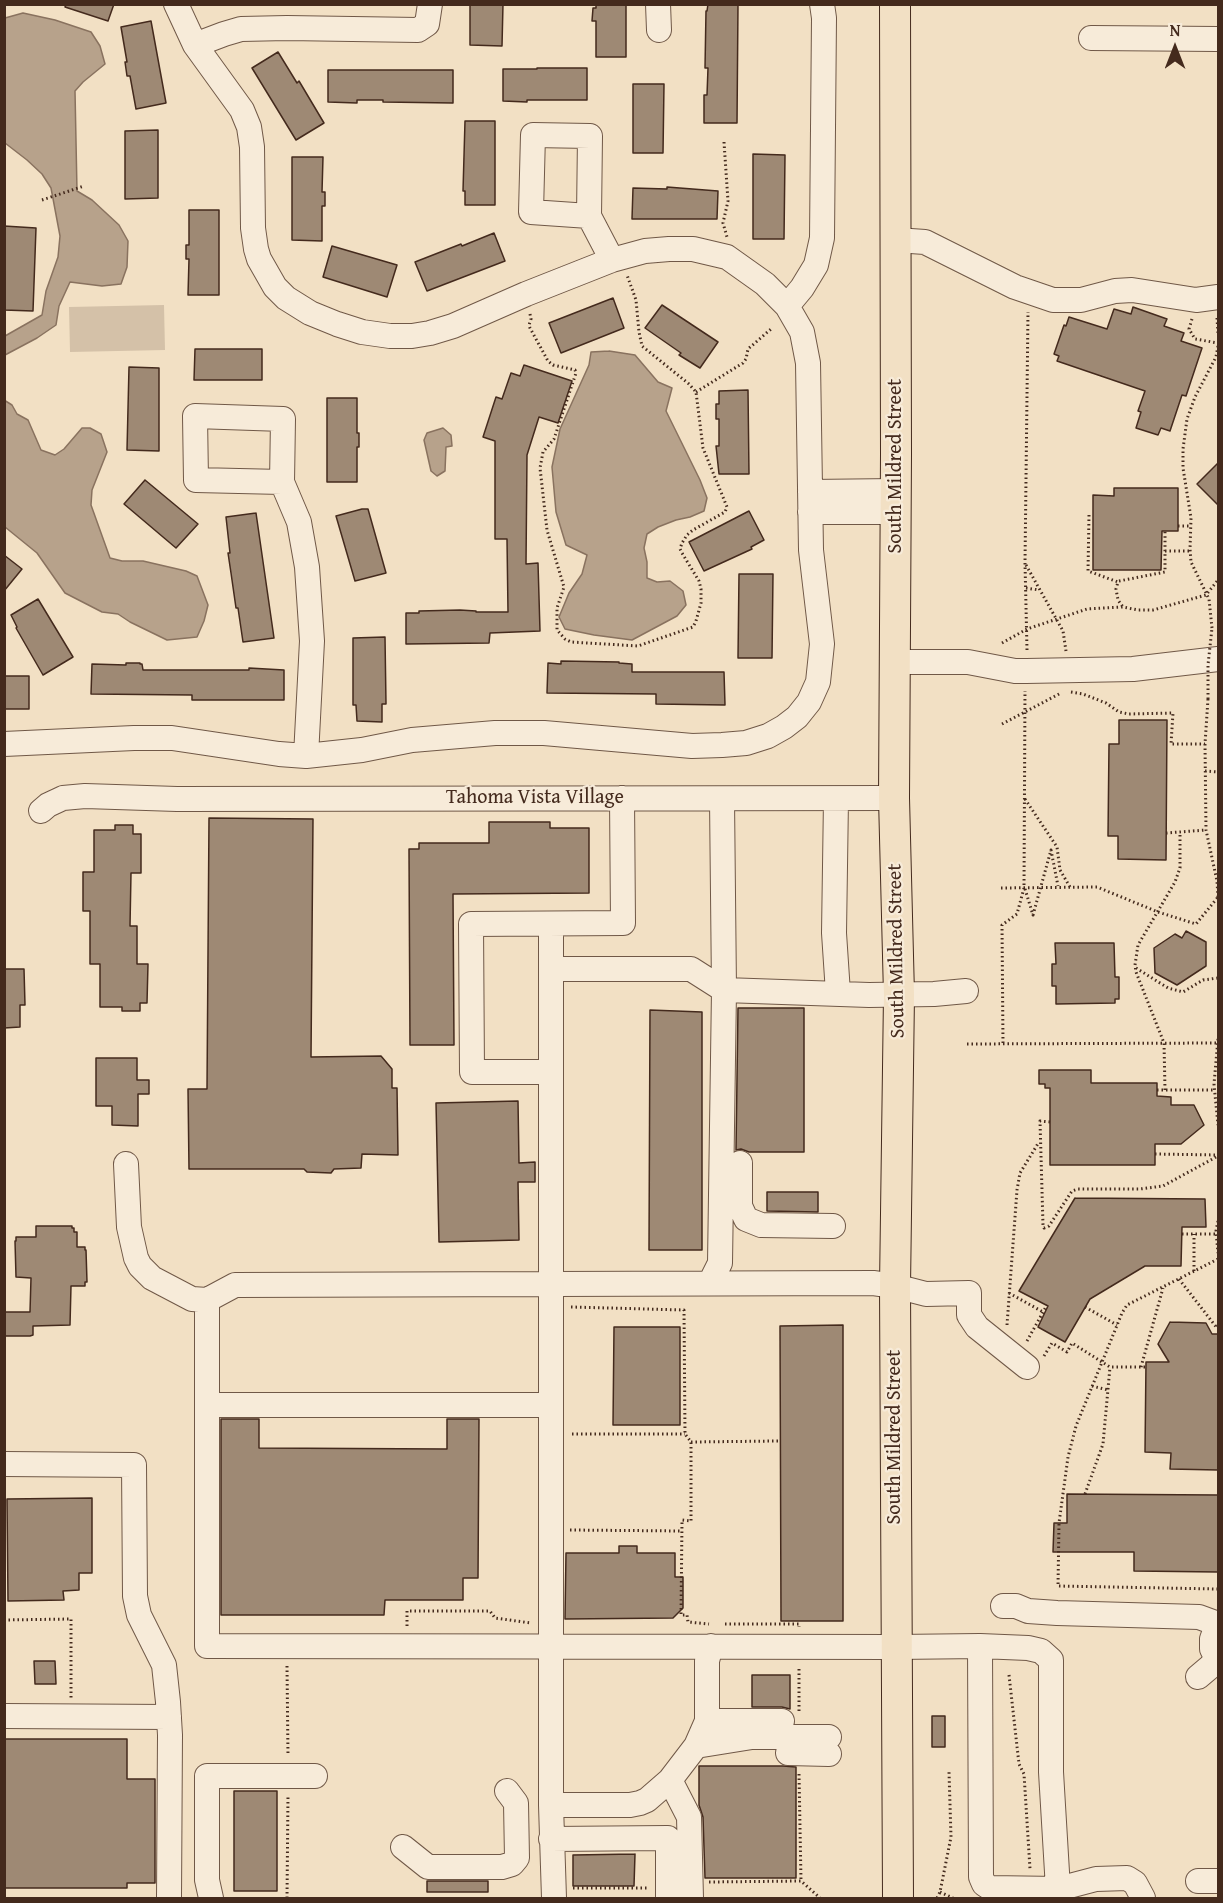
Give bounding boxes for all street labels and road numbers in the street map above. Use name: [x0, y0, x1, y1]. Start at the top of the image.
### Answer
street label: South Mildred Street: [884, 379, 908, 553]
street label: Tahoma Vista Village: [446, 786, 624, 810]
street label: South Mildred Street: [883, 863, 911, 1039]
street label: South Mildred Street: [883, 1350, 907, 1524]

